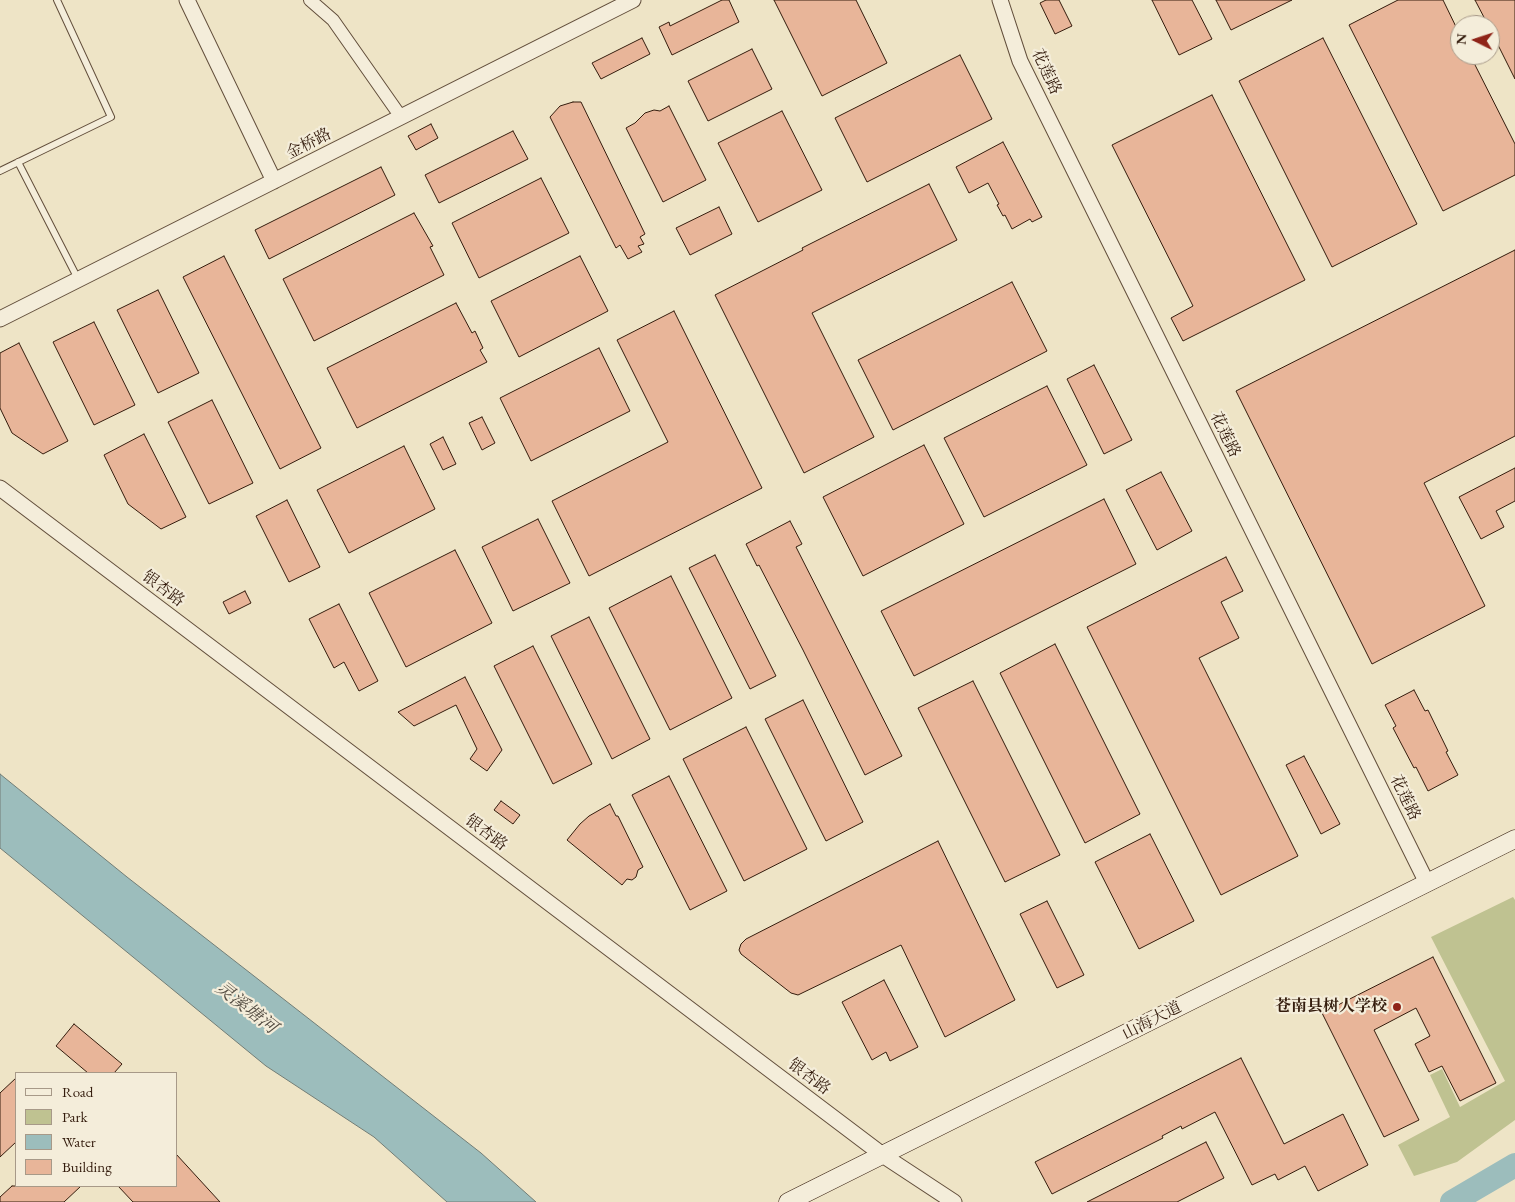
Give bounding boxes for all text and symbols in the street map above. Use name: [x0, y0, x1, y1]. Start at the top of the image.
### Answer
north arrow: [1450, 15, 1500, 65]
text: N: [1452, 33, 1470, 45]
street label: 花莲路: [1027, 46, 1065, 98]
street label: 金桥路: [283, 125, 335, 163]
street label: 花莲路: [1206, 409, 1244, 461]
street label: 银杏路: [138, 567, 188, 611]
street label: 花莲路: [1386, 772, 1424, 824]
street label: 银杏路: [461, 811, 511, 855]
water label: 灵溪塘河: [211, 977, 281, 1039]
place label: 苍南县树人学校: [1275, 997, 1387, 1017]
street label: 山海大道: [1119, 998, 1185, 1044]
marker: 苍南县树人学校: [1391, 1001, 1403, 1013]
street label: 银杏路: [784, 1055, 834, 1099]
legend: [15, 1072, 178, 1187]
text: Road: [62, 1082, 93, 1101]
text: Park: [62, 1107, 88, 1126]
text: Water: [62, 1132, 96, 1151]
text: Building: [62, 1157, 112, 1176]

